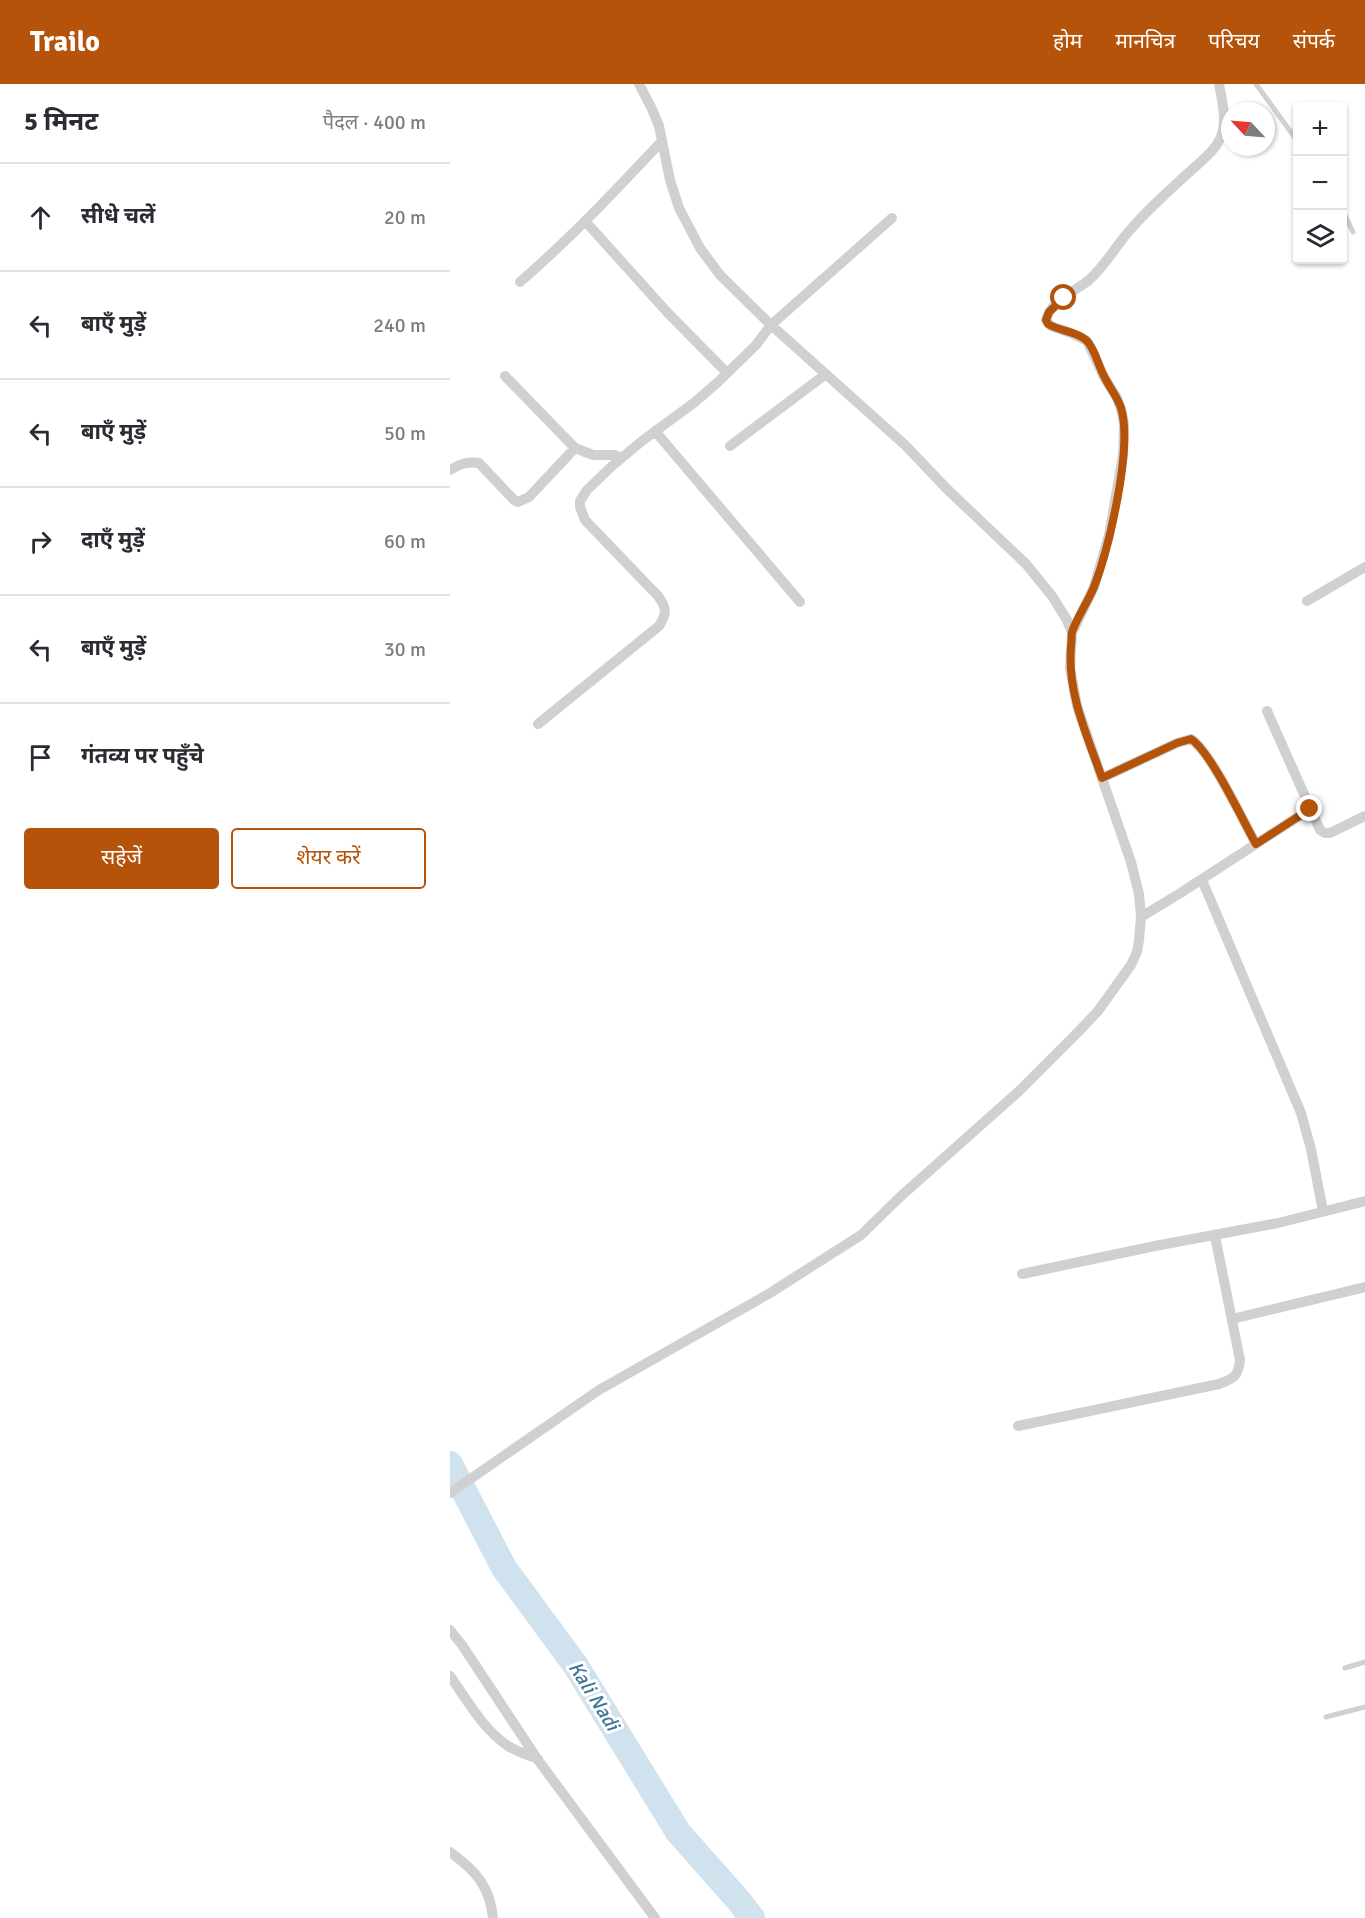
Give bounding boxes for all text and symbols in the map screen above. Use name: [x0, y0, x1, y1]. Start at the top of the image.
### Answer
text: Trailo: [30, 25, 100, 59]
text: होम: [1053, 28, 1082, 54]
text: मानचित्र: [1115, 28, 1175, 54]
text: परिचय: [1208, 28, 1260, 54]
text: संपर्क: [1293, 28, 1335, 54]
north arrow: [1221, 102, 1275, 156]
map controls: [1293, 102, 1347, 264]
button: +: [1293, 102, 1347, 156]
text: 5 मिनट: [24, 106, 98, 138]
text: पैदल · 400 m: [323, 110, 426, 135]
button: −: [1293, 156, 1347, 210]
icon: ahead: [24, 201, 57, 234]
text: सीधे चलें: [81, 202, 155, 229]
text: 20 m: [384, 205, 426, 230]
button: layers: [1293, 210, 1347, 264]
route start: [1050, 284, 1076, 310]
icon: left: [24, 309, 57, 342]
text: बाएँ मुड़ें: [81, 310, 146, 337]
text: 240 m: [373, 313, 426, 338]
icon: left: [24, 417, 57, 450]
text: बाएँ मुड़ें: [81, 418, 146, 445]
text: 50 m: [384, 421, 426, 446]
icon: right: [24, 525, 57, 558]
text: दाएँ मुड़ें: [81, 526, 145, 553]
text: 60 m: [384, 529, 426, 554]
icon: left: [24, 633, 57, 666]
text: बाएँ मुड़ें: [81, 634, 146, 661]
text: 30 m: [384, 637, 426, 662]
icon: arrive: [24, 741, 57, 774]
text: गंतव्य पर पहुँचे: [81, 742, 204, 769]
route end: [1296, 795, 1322, 821]
button: सहेजें: [24, 828, 219, 889]
button: शेयर करें: [231, 828, 426, 889]
water label: Kali Nadi: [563, 1657, 626, 1737]

